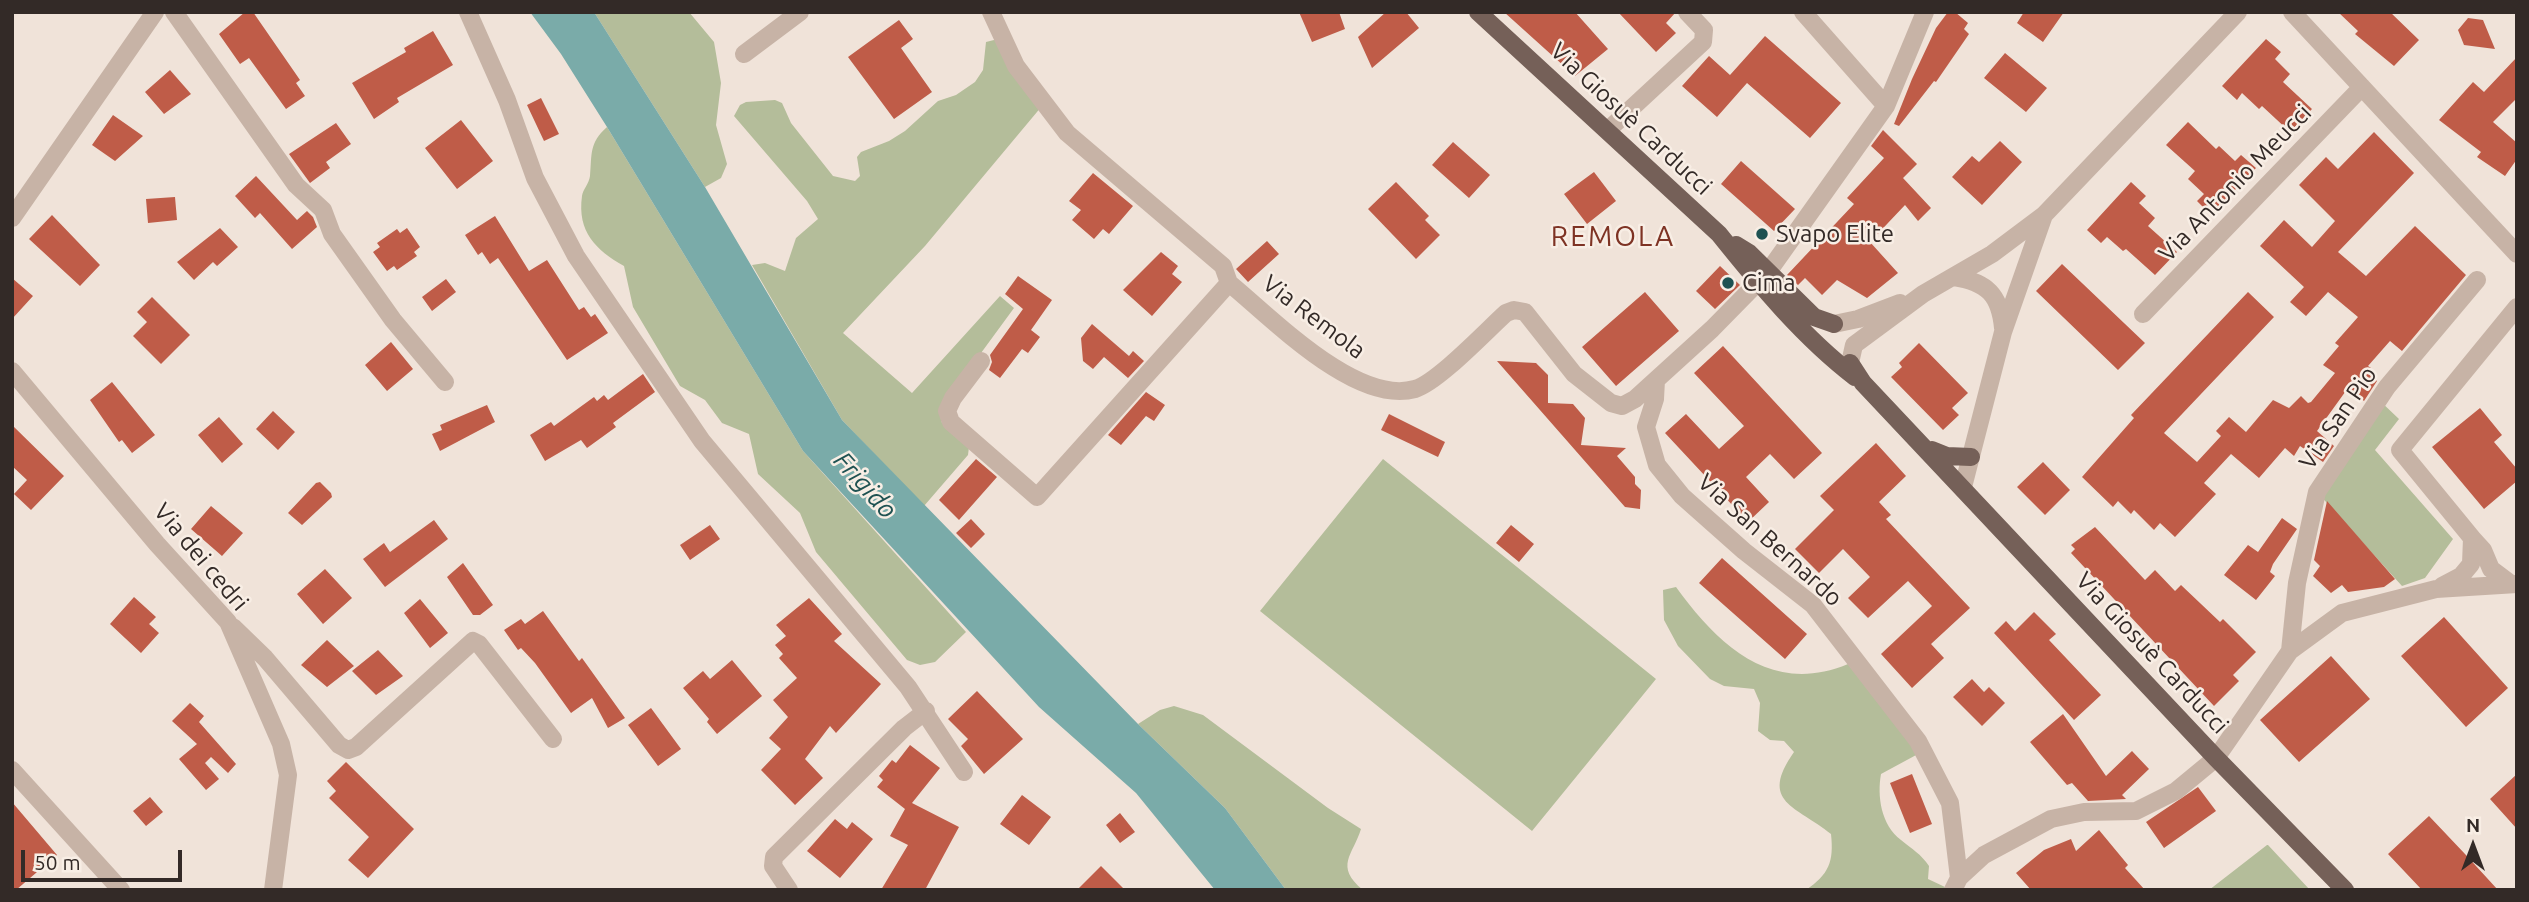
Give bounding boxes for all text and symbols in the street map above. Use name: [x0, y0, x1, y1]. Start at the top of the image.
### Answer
street label: Via Giosuè Carducci: [1544, 37, 1718, 201]
street label: Via Antonio Meucci: [2153, 98, 2317, 268]
district label: REMOLA: [1552, 220, 1674, 254]
place label: Svapo Elite: [1776, 220, 1894, 248]
marker: Svapo Elite: [1754, 226, 1770, 242]
street label: Via Remola: [1257, 269, 1371, 365]
place label: Cima: [1742, 269, 1796, 297]
marker: Cima: [1720, 275, 1736, 291]
street label: Via San Pio: [2293, 361, 2383, 475]
water label: Frigido: [827, 445, 903, 525]
street label: Via San Bernardo: [1692, 468, 1848, 612]
street label: Via dei cedri: [148, 497, 254, 617]
street label: Via Giosuè Carducci: [2070, 566, 2234, 740]
north arrow: [2438, 811, 2508, 881]
text: N: [2466, 814, 2480, 836]
scale bar: [24, 836, 186, 880]
text: 50 m: [34, 850, 81, 874]

